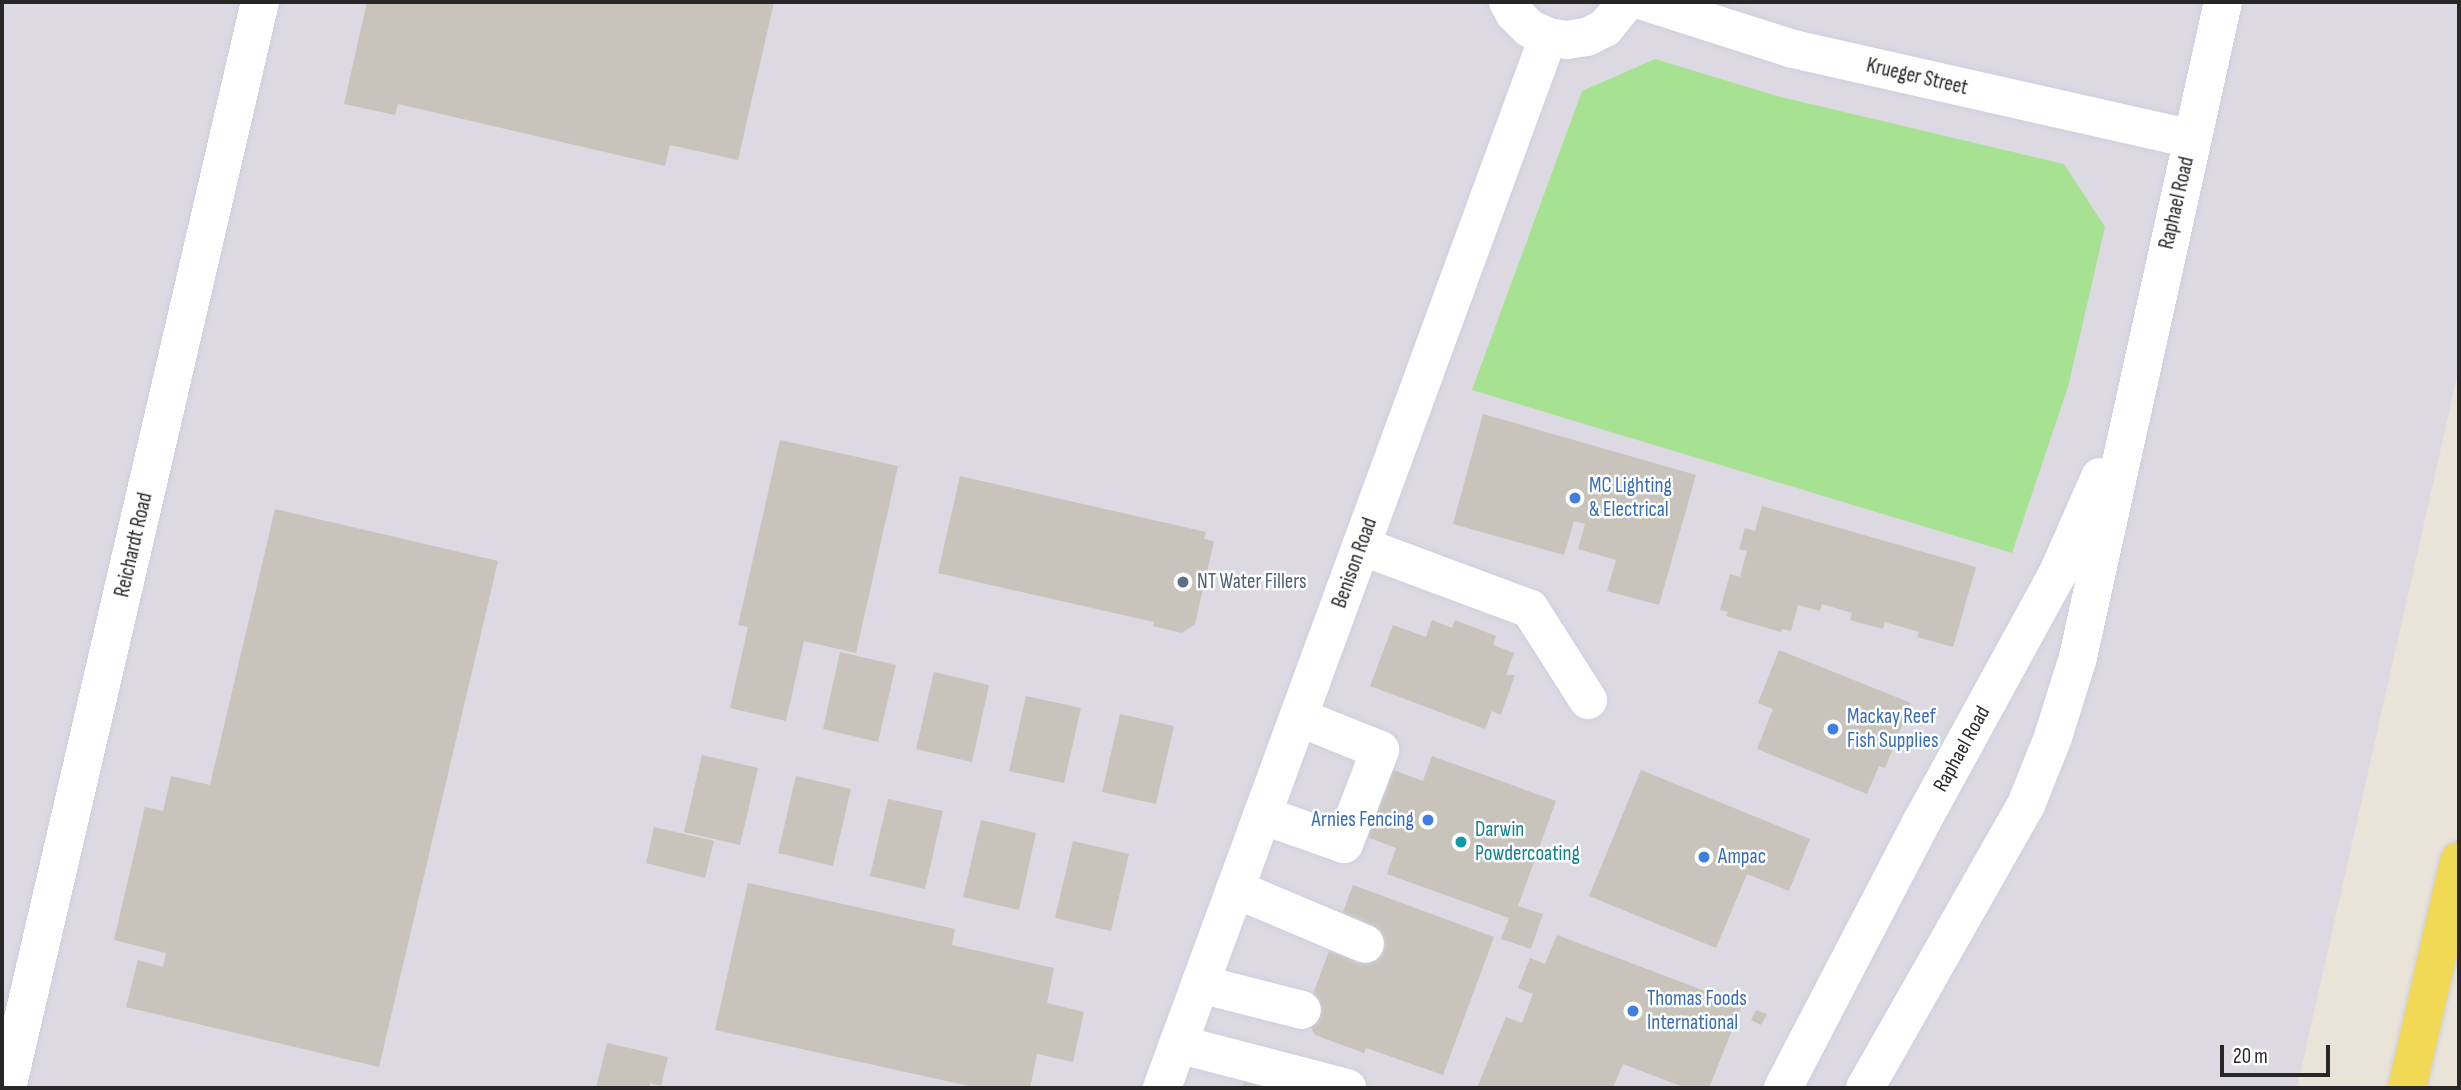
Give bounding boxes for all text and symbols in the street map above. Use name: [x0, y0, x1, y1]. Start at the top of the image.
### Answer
street label: Krueger Street: [1864, 53, 1970, 101]
street label: Raphael Road: [2154, 154, 2200, 252]
place label: MC Lighting & Electrical: [1589, 473, 1672, 523]
street label: Reichardt Road: [110, 490, 158, 600]
marker: MC Lighting & Electrical: [1567, 490, 1583, 506]
street label: Benison Road: [1327, 514, 1383, 612]
place label: NT Water Fillers: [1197, 569, 1306, 595]
marker: NT Water Fillers: [1175, 574, 1191, 590]
street label: Raphael Road: [1928, 702, 1996, 796]
place label: Mackay Reef Fish Supplies: [1847, 704, 1938, 754]
marker: Mackay Reef Fish Supplies: [1825, 721, 1841, 737]
place label: Arnies Fencing: [1312, 807, 1414, 833]
marker: Arnies Fencing: [1420, 812, 1436, 828]
place label: Darwin Powdercoating: [1475, 817, 1580, 867]
marker: Darwin Powdercoating: [1453, 834, 1469, 850]
place label: Ampac: [1718, 844, 1766, 870]
marker: Ampac: [1696, 849, 1712, 865]
place label: Thomas Foods International: [1647, 986, 1747, 1036]
marker: Thomas Foods International: [1625, 1003, 1641, 1019]
scale bar: [2223, 1030, 2333, 1074]
text: 20 m: [2233, 1044, 2268, 1069]

